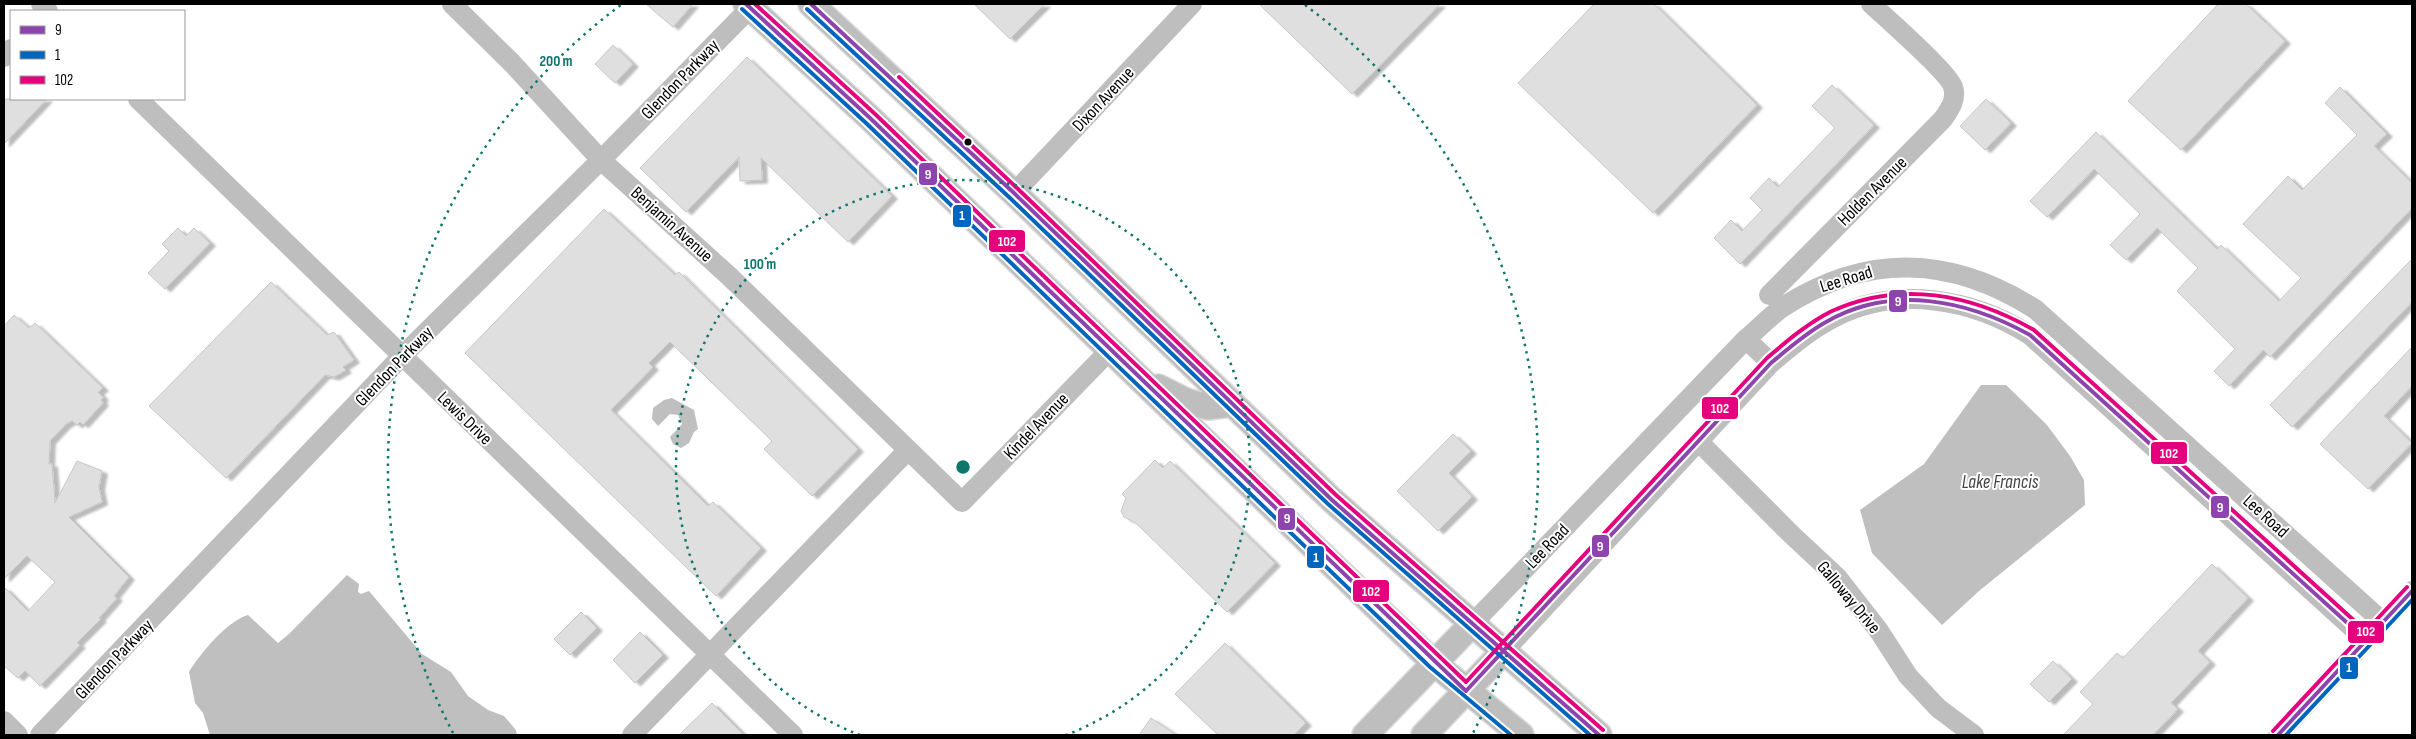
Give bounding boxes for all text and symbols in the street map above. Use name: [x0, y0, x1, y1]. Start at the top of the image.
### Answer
legend: [10, 10, 185, 100]
text: 9: [55, 21, 62, 40]
street label: Glendon Parkway: [637, 35, 724, 124]
text: 1: [55, 46, 61, 65]
text: 200 m: [539, 52, 573, 71]
street label: Dixon Avenue: [1068, 63, 1139, 136]
text: 102: [55, 71, 73, 90]
unlabelled marker: [963, 137, 973, 147]
street label: Holden Avenue: [1833, 152, 1911, 230]
line badge: 9: [918, 162, 938, 186]
text: 9: [925, 166, 932, 183]
street label: Benjamin Avenue: [627, 182, 717, 266]
line badge: 1: [952, 204, 972, 228]
text: 1: [959, 207, 965, 224]
line badge: 102: [988, 229, 1026, 253]
text: 102: [998, 233, 1016, 250]
text: 100 m: [744, 255, 776, 274]
street label: Lee Road: [1817, 262, 1875, 297]
line badge: 9: [1888, 289, 1908, 313]
text: 9: [1895, 293, 1902, 310]
street label: Glendon Parkway: [351, 322, 438, 411]
street label: Lewis Drive: [433, 387, 496, 449]
street label: Kindel Avenue: [1000, 389, 1073, 464]
line badge: 102: [1701, 396, 1739, 420]
text: 102: [1711, 400, 1729, 417]
line badge: 102: [2150, 441, 2188, 465]
text: 102: [2160, 445, 2178, 462]
centre of rings: [954, 458, 972, 476]
water label: Lake Francis: [1962, 471, 2039, 494]
street label: Lee Road: [2239, 491, 2293, 542]
line badge: 9: [2210, 495, 2230, 519]
text: 9: [2217, 499, 2224, 516]
line badge: 9: [1277, 507, 1296, 531]
text: 9: [1284, 510, 1291, 527]
street label: Lee Road: [1521, 520, 1574, 573]
line badge: 9: [1591, 534, 1610, 558]
text: 9: [1597, 538, 1604, 555]
line badge: 1: [1306, 545, 1325, 569]
text: 1: [1313, 549, 1319, 566]
street label: Galloway Drive: [1812, 557, 1885, 638]
line badge: 102: [1352, 579, 1390, 603]
text: 102: [1362, 583, 1380, 600]
street label: Glendon Parkway: [71, 615, 158, 704]
line badge: 102: [2347, 620, 2385, 644]
text: 102: [2357, 623, 2375, 640]
line badge: 1: [2339, 656, 2359, 680]
text: 1: [2346, 659, 2352, 676]

